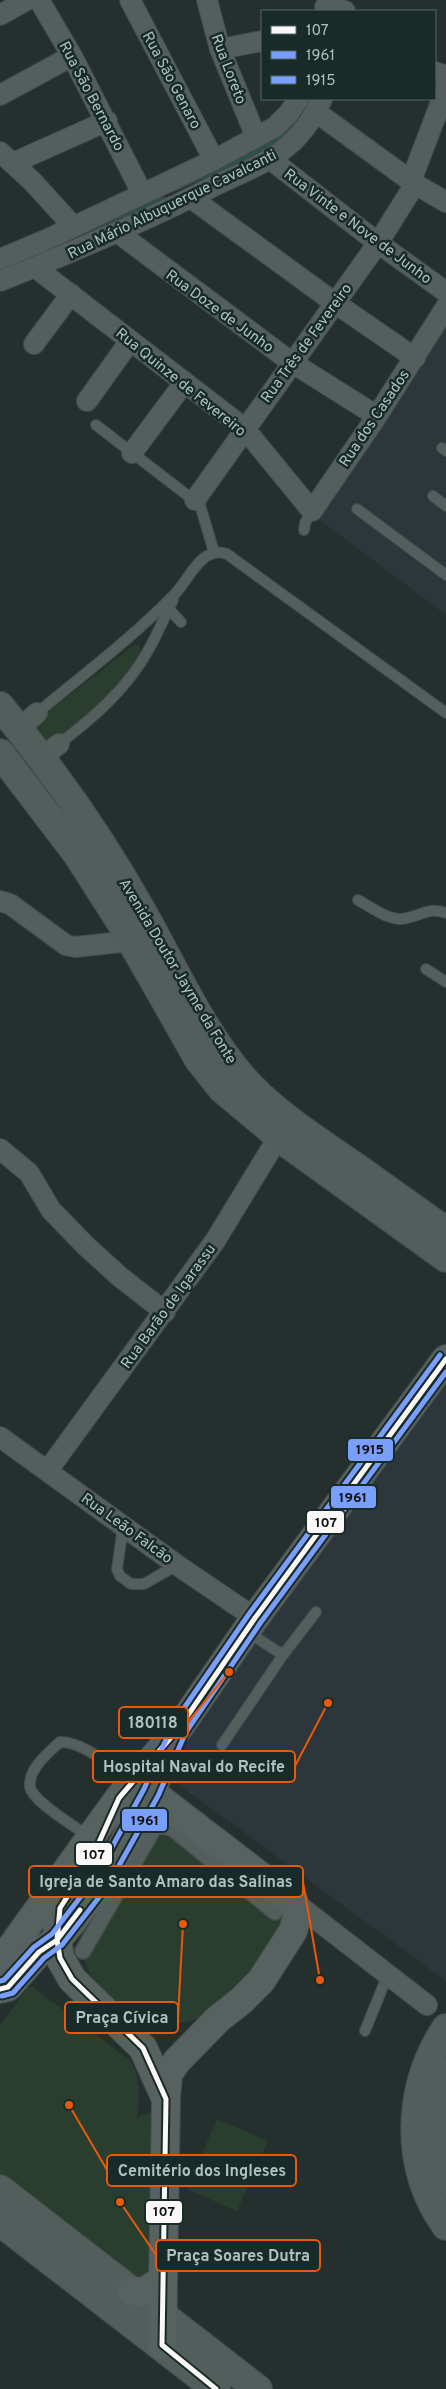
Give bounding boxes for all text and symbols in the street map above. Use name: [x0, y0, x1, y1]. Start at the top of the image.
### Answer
legend: [261, 10, 436, 100]
text: 107: [306, 22, 329, 41]
street label: Rua São Genaro: [137, 29, 204, 133]
street label: Rua Loreto: [206, 32, 250, 107]
street label: Rua São Bernardo: [54, 39, 128, 155]
text: 1961: [306, 47, 335, 66]
text: 1915: [306, 72, 335, 91]
street label: Rua Mário Albuquerque Cavalcanti: [65, 146, 280, 264]
street label: Rua Vinte e Nove de Junho: [279, 165, 435, 289]
street label: Rua Doze de Junho: [161, 267, 277, 358]
street label: Rua Três de Fevereiro: [257, 280, 357, 407]
street label: Rua Quinze de Fevereiro: [111, 325, 249, 442]
street label: Rua dos Casados: [336, 367, 415, 471]
street label: Avenida Doutor Jayme da Fonte: [114, 875, 240, 1068]
street label: Rua Barão de Igarassu: [117, 1241, 221, 1373]
line badge: 1915: [347, 1438, 394, 1462]
text: 1915: [356, 1442, 384, 1459]
line badge: 1961: [330, 1485, 377, 1509]
street label: Rua Leão Falcão: [77, 1490, 176, 1569]
text: 1961: [339, 1490, 367, 1507]
line badge: 107: [306, 1510, 345, 1534]
text: 107: [315, 1515, 337, 1532]
callout: 180118: [119, 1707, 188, 1738]
text: 180118: [128, 1714, 178, 1734]
callout: Hospital Naval do Recife: [93, 1751, 295, 1782]
text: Hospital Naval do Recife: [103, 1758, 285, 1778]
line badge: 1961: [121, 1808, 168, 1832]
text: 1961: [131, 1813, 159, 1830]
line badge: 107: [75, 1842, 113, 1866]
text: 107: [83, 1847, 105, 1864]
callout: Igreja de Santo Amaro das Salinas: [29, 1866, 303, 1897]
text: Igreja de Santo Amaro das Salinas: [39, 1873, 293, 1893]
callout: Praça Cívica: [65, 2002, 178, 2033]
text: Praça Cívica: [76, 2009, 168, 2029]
callout: Cemitério dos Ingleses: [107, 2155, 296, 2186]
text: Cemitério dos Ingleses: [118, 2162, 286, 2182]
line badge: 107: [145, 2200, 183, 2224]
text: 107: [153, 2204, 175, 2221]
callout: Praça Soares Dutra: [156, 2240, 320, 2271]
text: Praça Soares Dutra: [166, 2247, 310, 2267]

